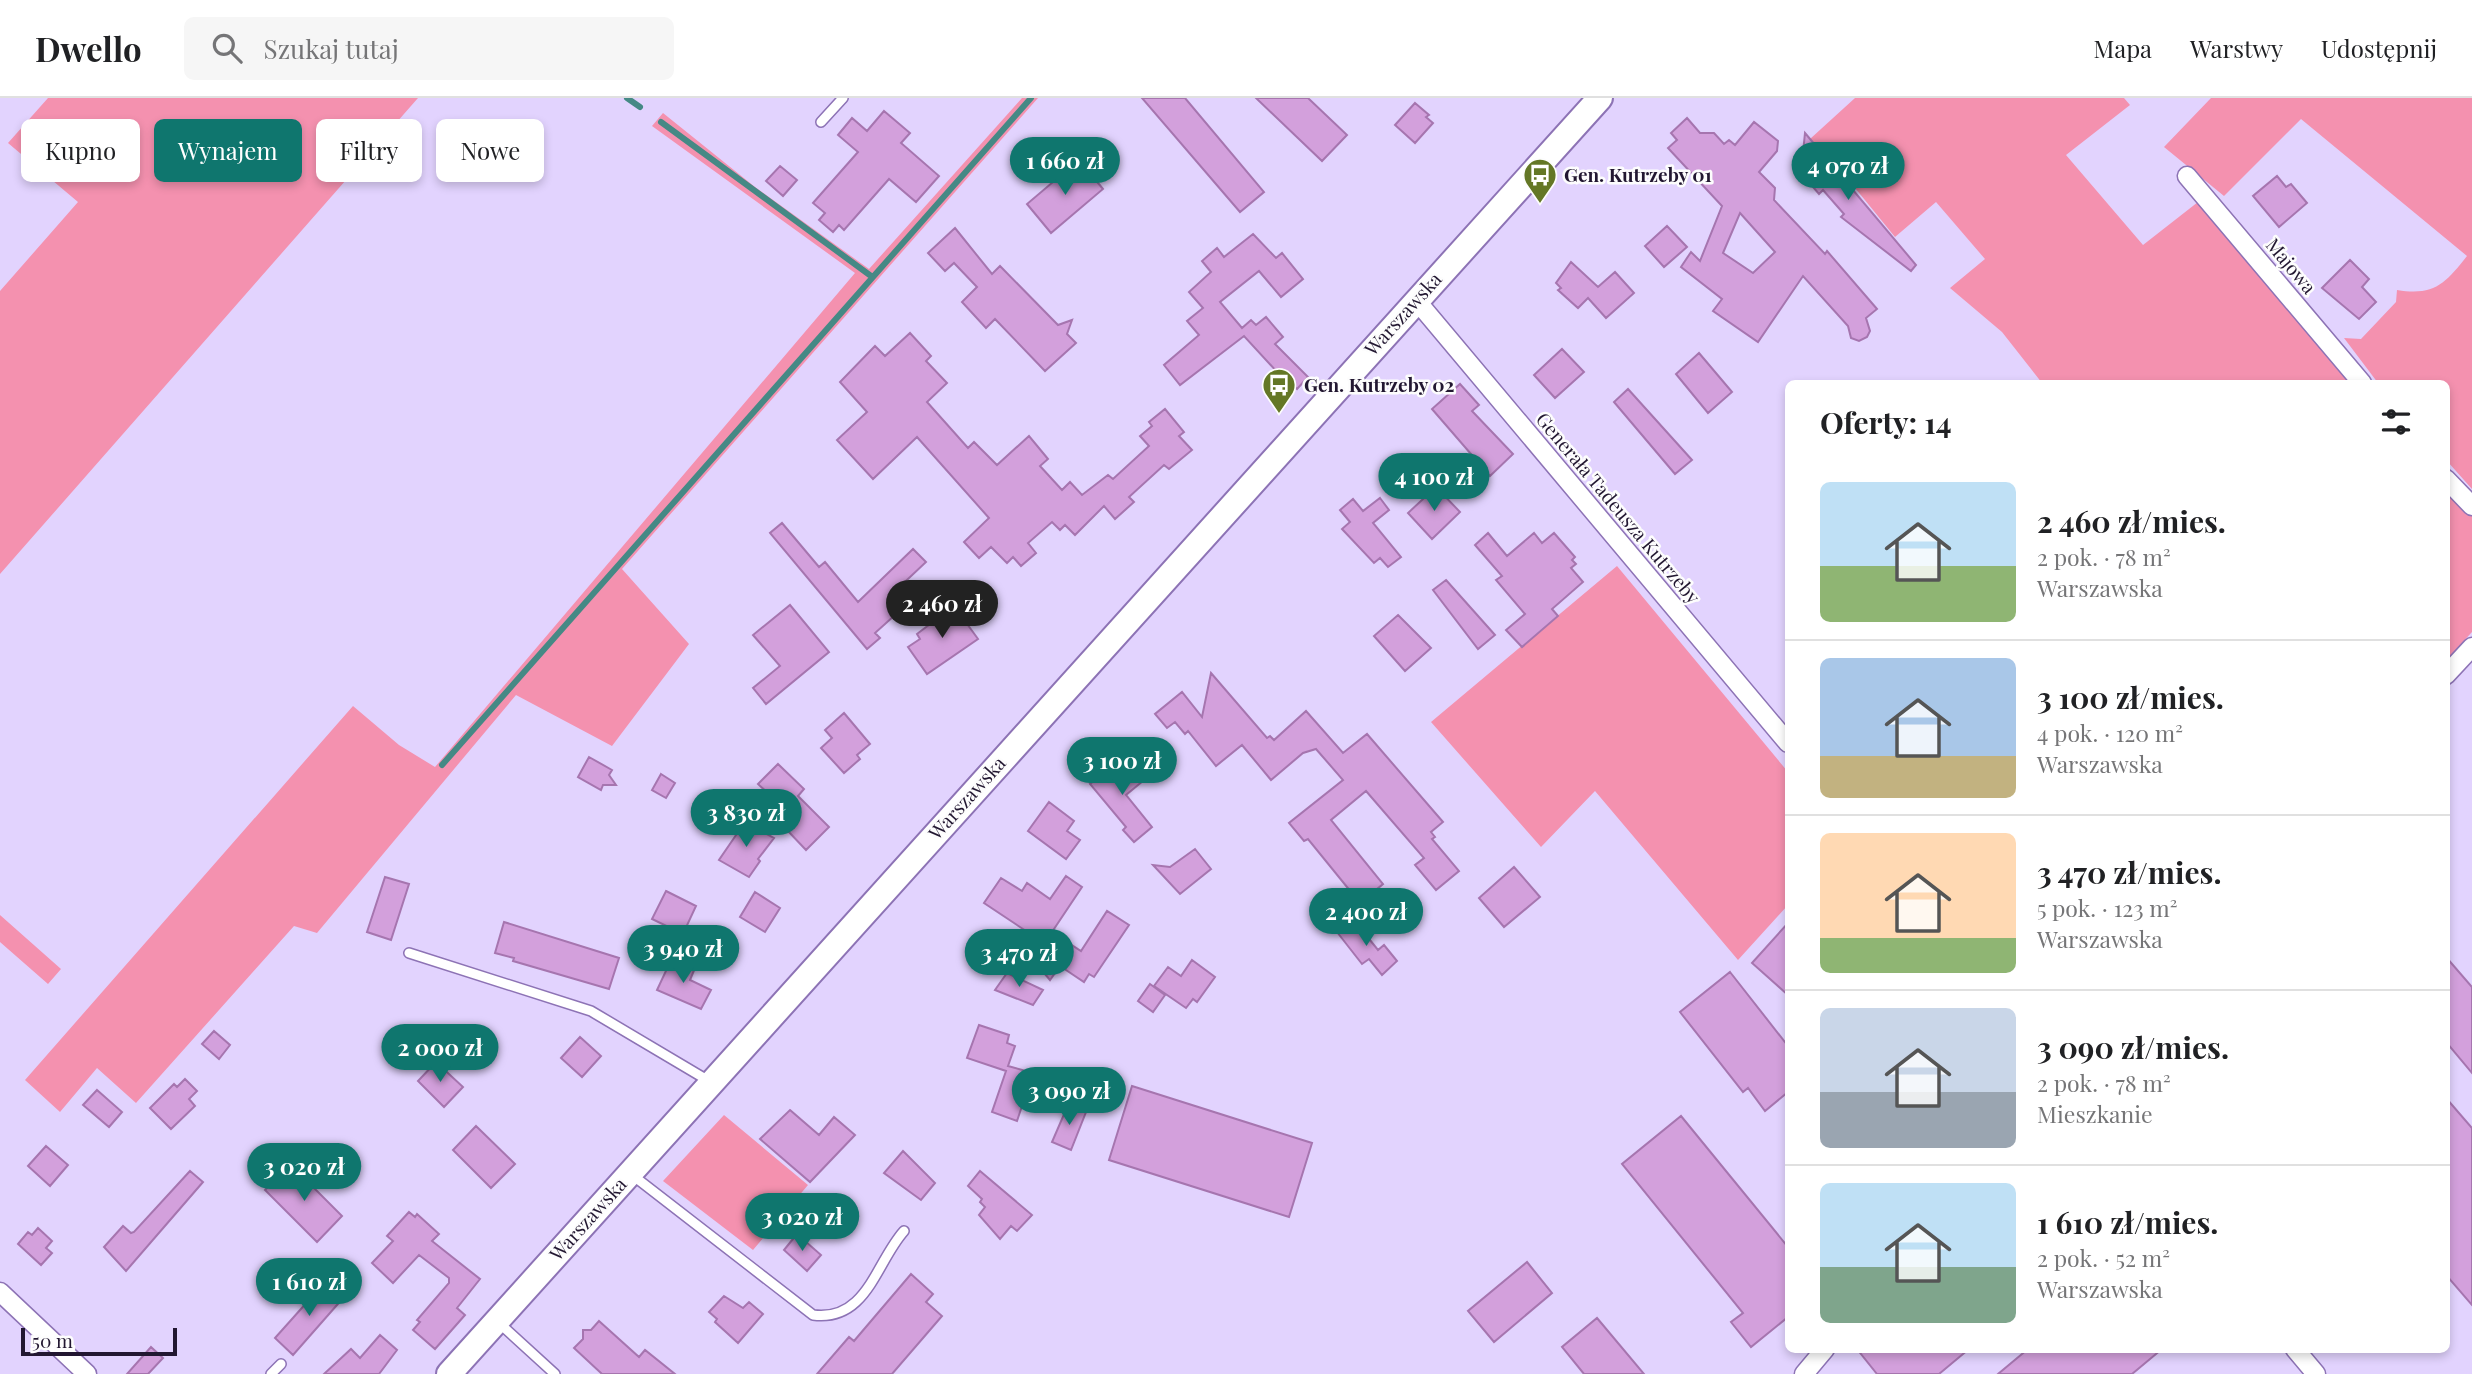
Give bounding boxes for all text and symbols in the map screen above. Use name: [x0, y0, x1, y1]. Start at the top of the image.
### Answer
search box: [184, 17, 674, 80]
text: Dwello: [35, 26, 142, 70]
icon: search: [208, 29, 246, 67]
text: Szukaj tutaj: [264, 31, 399, 66]
text: Mapa: [2093, 32, 2152, 64]
text: Warstwy: [2190, 32, 2283, 64]
text: Udostępnij: [2321, 32, 2437, 64]
chip: Kupno: [21, 119, 140, 182]
chip: Wynajem: [154, 119, 302, 182]
chip: Filtry: [316, 119, 422, 182]
chip: Nowe: [436, 119, 544, 182]
pin: 1 660 zł: [993, 138, 1137, 197]
pin: 4 070 zł: [1776, 142, 1920, 202]
text: 1 660 zł: [1026, 144, 1104, 175]
text: 4 070 zł: [1808, 149, 1888, 180]
bus stop icon: Gen. Kutrzeby 01: [1521, 156, 1559, 205]
place label: Gen. Kutrzeby 01: [1564, 161, 1712, 187]
street label: Majowa: [2261, 232, 2323, 299]
street label: Warszawska: [1357, 266, 1447, 361]
bus stop icon: Gen. Kutrzeby 02: [1260, 366, 1298, 415]
place label: Gen. Kutrzeby 02: [1304, 371, 1455, 397]
text: Oferty: 14: [1820, 402, 1952, 442]
icon: filters: [2377, 403, 2415, 441]
street label: Generała Tadeusza Kutrzeby: [1531, 406, 1707, 609]
pin: 4 100 zł: [1362, 454, 1506, 513]
text: 4 100 zł: [1394, 460, 1474, 491]
text: 2 460 zł/mies.: [2037, 501, 2226, 541]
icon: home: [1876, 510, 1960, 594]
text: 2 pok. · 78 m²: [2037, 541, 2171, 572]
text: Warszawska: [2037, 572, 2163, 603]
pin: 2 460 zł: [870, 580, 1014, 640]
text: 2 460 zł: [902, 587, 982, 618]
text: 3 100 zł/mies.: [2037, 677, 2224, 717]
icon: home: [1876, 686, 1960, 770]
text: 4 pok. · 120 m²: [2037, 717, 2183, 748]
pin: 3 100 zł: [1050, 738, 1194, 797]
text: 3 100 zł: [1083, 744, 1161, 775]
text: Warszawska: [2037, 748, 2163, 779]
street label: Warszawska: [921, 750, 1011, 845]
pin: 3 830 zł: [674, 790, 818, 849]
text: 3 830 zł: [707, 796, 785, 827]
text: 3 470 zł/mies.: [2037, 852, 2222, 892]
icon: home: [1876, 861, 1960, 945]
pin: 2 400 zł: [1294, 888, 1438, 948]
text: 5 pok. · 123 m²: [2037, 892, 2177, 923]
text: 2 400 zł: [1325, 895, 1407, 926]
text: Warszawska: [2037, 923, 2163, 954]
pin: 3 940 zł: [611, 926, 755, 985]
pin: 3 470 zł: [947, 930, 1091, 989]
text: 3 940 zł: [643, 932, 723, 963]
text: 3 470 zł: [981, 936, 1057, 967]
pin: 2 000 zł: [368, 1024, 512, 1084]
text: 3 090 zł/mies.: [2037, 1027, 2229, 1067]
text: 2 000 zł: [397, 1031, 483, 1062]
icon: home: [1876, 1036, 1960, 1120]
text: 2 pok. · 78 m²: [2037, 1067, 2171, 1098]
pin: 3 090 zł: [997, 1068, 1141, 1127]
text: 3 090 zł: [1028, 1074, 1110, 1105]
text: Mieszkanie: [2037, 1098, 2153, 1129]
pin: 3 020 zł: [232, 1144, 376, 1203]
text: 3 020 zł: [263, 1150, 345, 1181]
street label: Warszawska: [542, 1171, 632, 1266]
pin: 3 020 zł: [730, 1194, 874, 1253]
text: 3 020 zł: [761, 1200, 843, 1231]
text: 1 610 zł/mies.: [2037, 1202, 2218, 1242]
icon: home: [1876, 1211, 1960, 1295]
text: 2 pok. · 52 m²: [2037, 1242, 2170, 1273]
pin: 1 610 zł: [237, 1258, 381, 1318]
text: 1 610 zł: [272, 1265, 346, 1296]
text: Warszawska: [2037, 1273, 2163, 1304]
scale bar: [21, 1325, 177, 1357]
text: 50 m: [32, 1327, 73, 1353]

